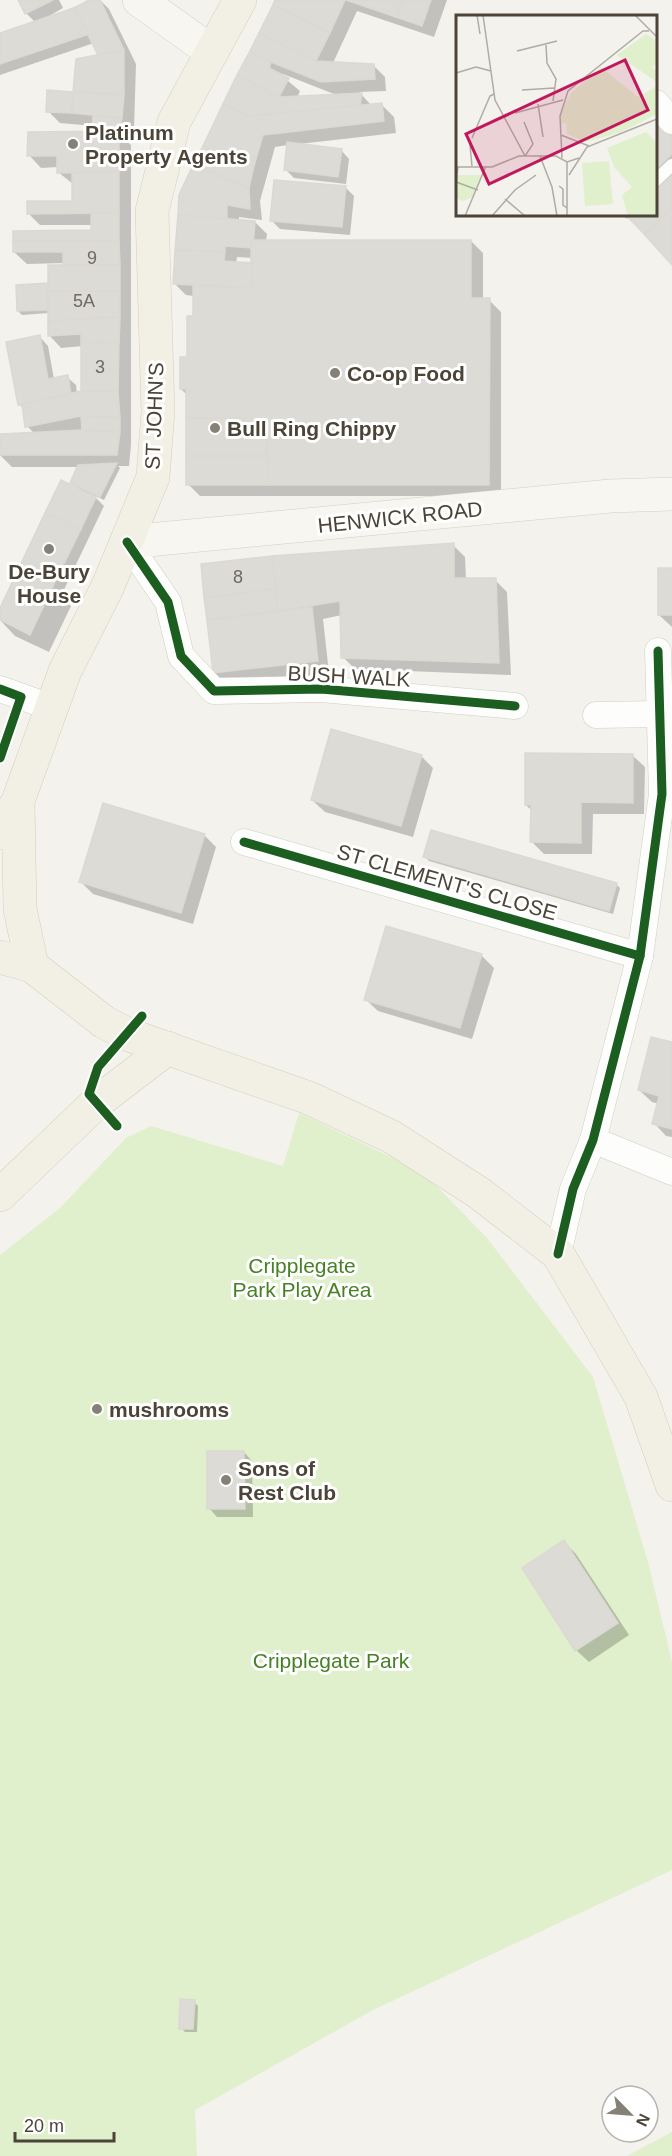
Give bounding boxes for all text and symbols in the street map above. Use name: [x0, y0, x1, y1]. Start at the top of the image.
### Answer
inset map: [456, 15, 657, 216]
place label: Platinum Property Agents: [85, 121, 248, 168]
marker: Platinum Property Agents: [66, 137, 80, 151]
house number: 9: [87, 248, 97, 268]
house number: 5A: [73, 291, 95, 311]
house number: 3: [95, 357, 105, 377]
street label: ST JOHN'S: [141, 362, 167, 470]
place label: Co-op Food: [347, 362, 465, 385]
marker: Co-op Food: [328, 366, 342, 380]
place label: Bull Ring Chippy: [227, 417, 396, 440]
marker: Bull Ring Chippy: [208, 421, 222, 435]
street label: HENWICK ROAD: [316, 497, 484, 537]
marker: De-Bury House: [42, 542, 56, 556]
place label: De-Bury House: [8, 560, 90, 607]
house number: 8: [233, 567, 243, 587]
street label: BUSH WALK: [287, 661, 411, 691]
street label: ST CLEMENT'S CLOSE: [334, 840, 560, 924]
park label: Cripplegate Park Play Area: [233, 1254, 372, 1301]
place label: mushrooms: [109, 1398, 229, 1421]
marker: mushrooms: [90, 1402, 104, 1416]
place label: Sons of Rest Club: [238, 1457, 336, 1504]
marker: Sons of Rest Club: [219, 1473, 233, 1487]
park label: Cripplegate Park: [253, 1649, 410, 1672]
north arrow: [600, 2084, 660, 2144]
scale bar: [15, 2105, 114, 2143]
text: N: [633, 2111, 653, 2129]
text: 20 m: [24, 2116, 64, 2136]

